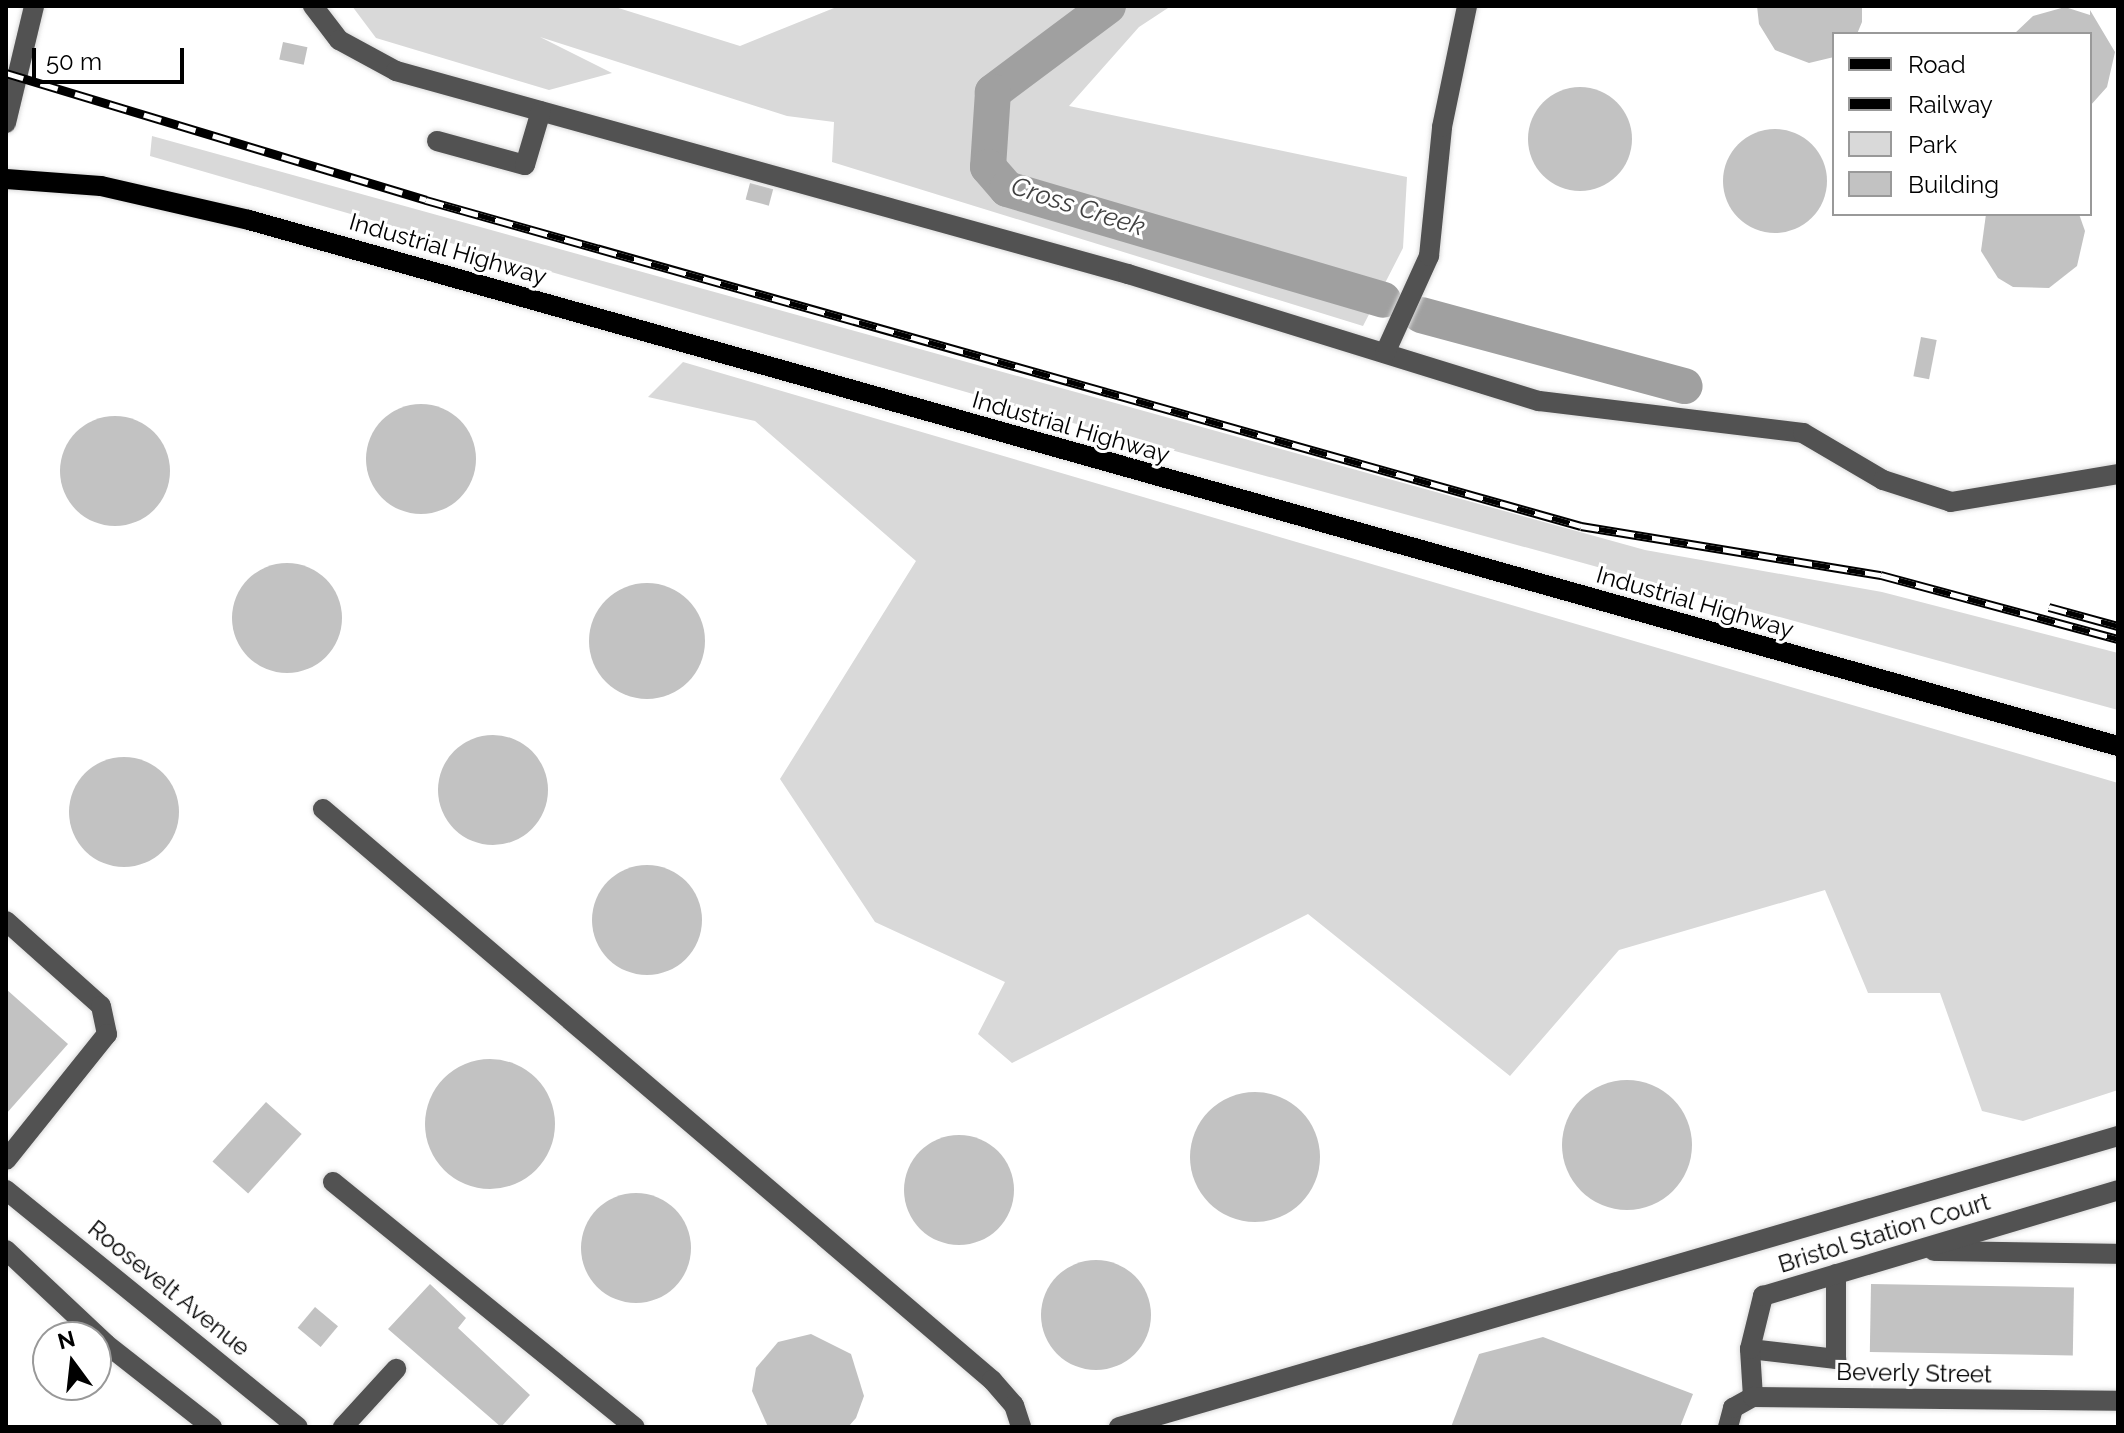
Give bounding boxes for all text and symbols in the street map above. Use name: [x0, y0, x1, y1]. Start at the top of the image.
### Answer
scale bar: [36, 32, 188, 82]
legend: [1832, 32, 2092, 216]
text: 50 m: [46, 47, 102, 76]
text: Road: [1908, 50, 1966, 79]
text: Railway: [1908, 90, 1993, 119]
text: Park: [1908, 130, 1957, 159]
text: Building: [1908, 170, 1999, 199]
water label: Cross Creek: [1007, 171, 1149, 243]
street label: Industrial Highway: [346, 207, 550, 291]
street label: Industrial Highway: [969, 385, 1173, 469]
street label: Industrial Highway: [1593, 560, 1797, 644]
street label: Bristol Station Court: [1774, 1187, 1994, 1279]
street label: Roosevelt Avenue: [82, 1214, 256, 1362]
north arrow: [32, 1321, 112, 1401]
text: N: [55, 1325, 78, 1354]
street label: Beverly Street: [1836, 1357, 1992, 1389]

